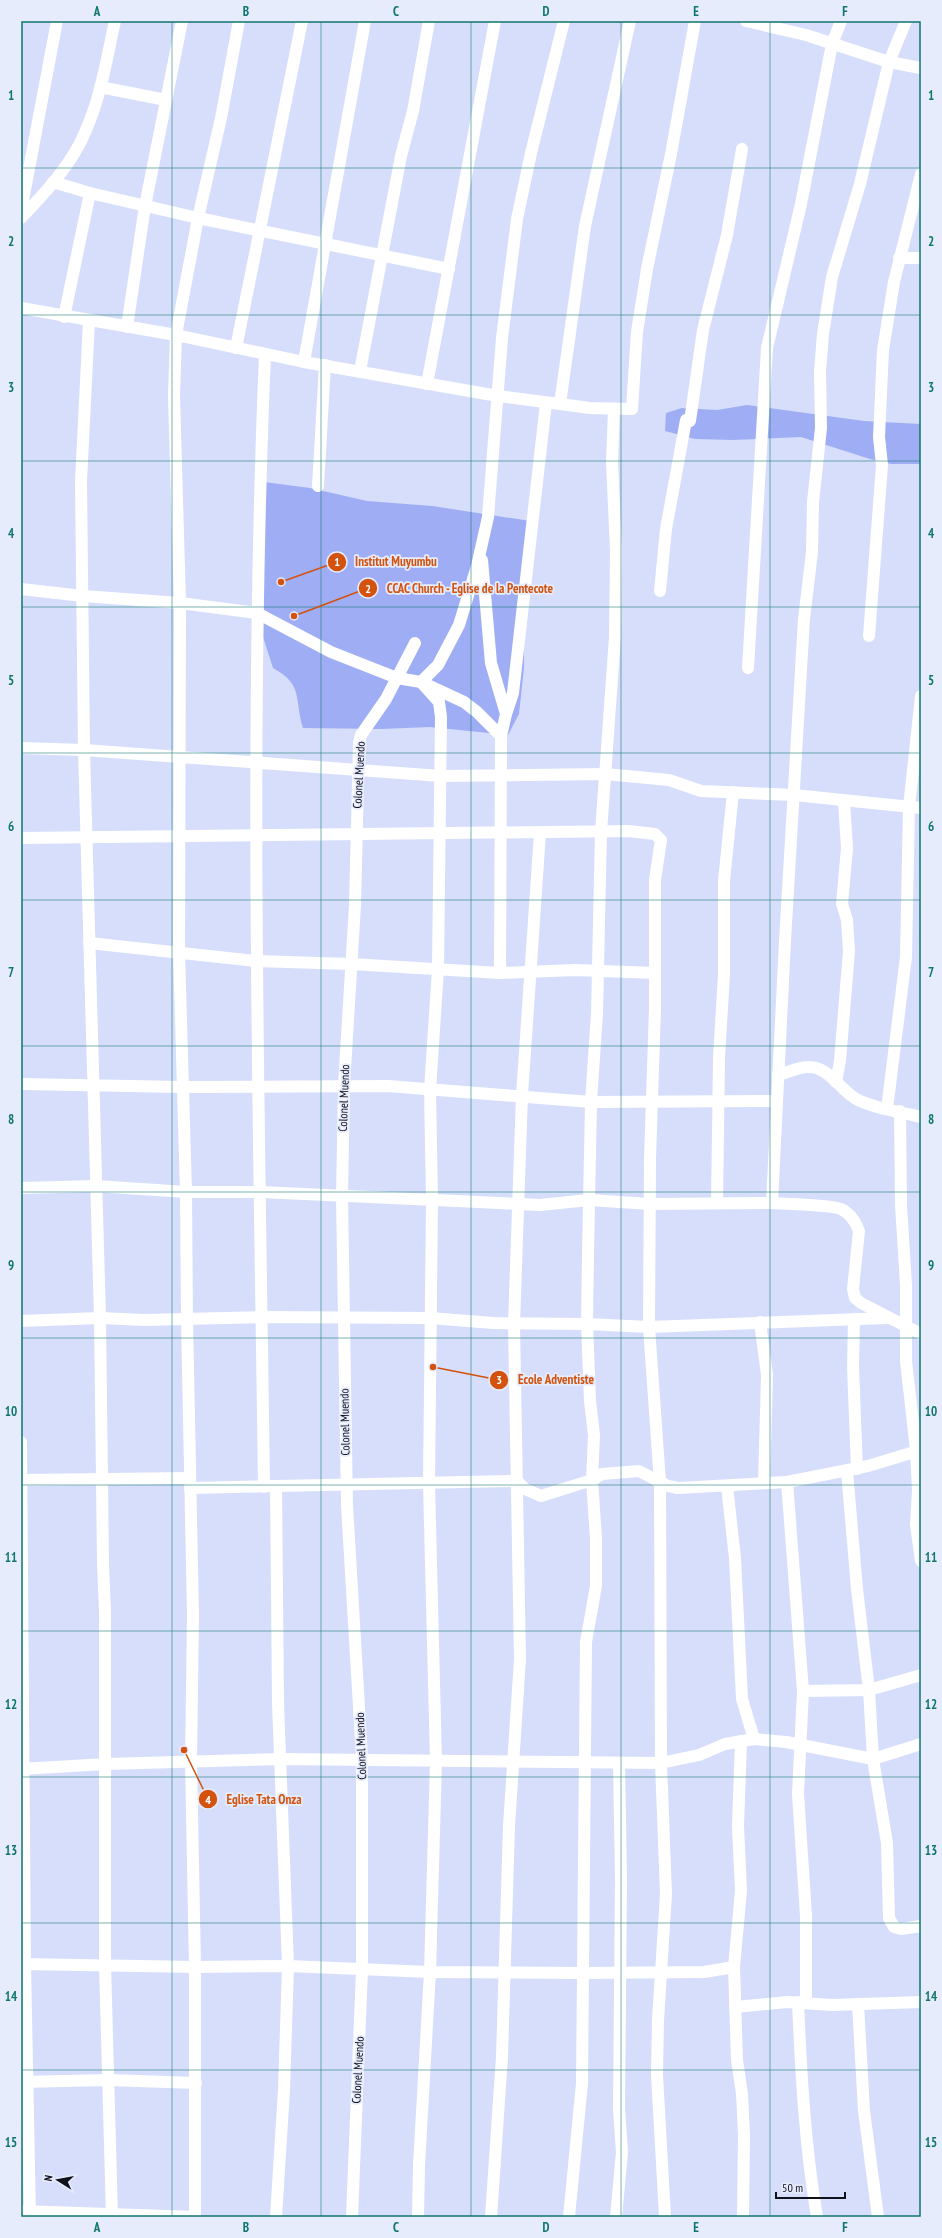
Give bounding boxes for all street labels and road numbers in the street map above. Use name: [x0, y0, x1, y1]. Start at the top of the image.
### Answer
street label: Colonel Muendo: [349, 741, 368, 809]
street label: Colonel Muendo: [335, 1064, 352, 1132]
street label: Colonel Muendo: [336, 1388, 353, 1456]
street label: Colonel Muendo: [352, 1712, 369, 1780]
street label: Colonel Muendo: [348, 2036, 367, 2104]

